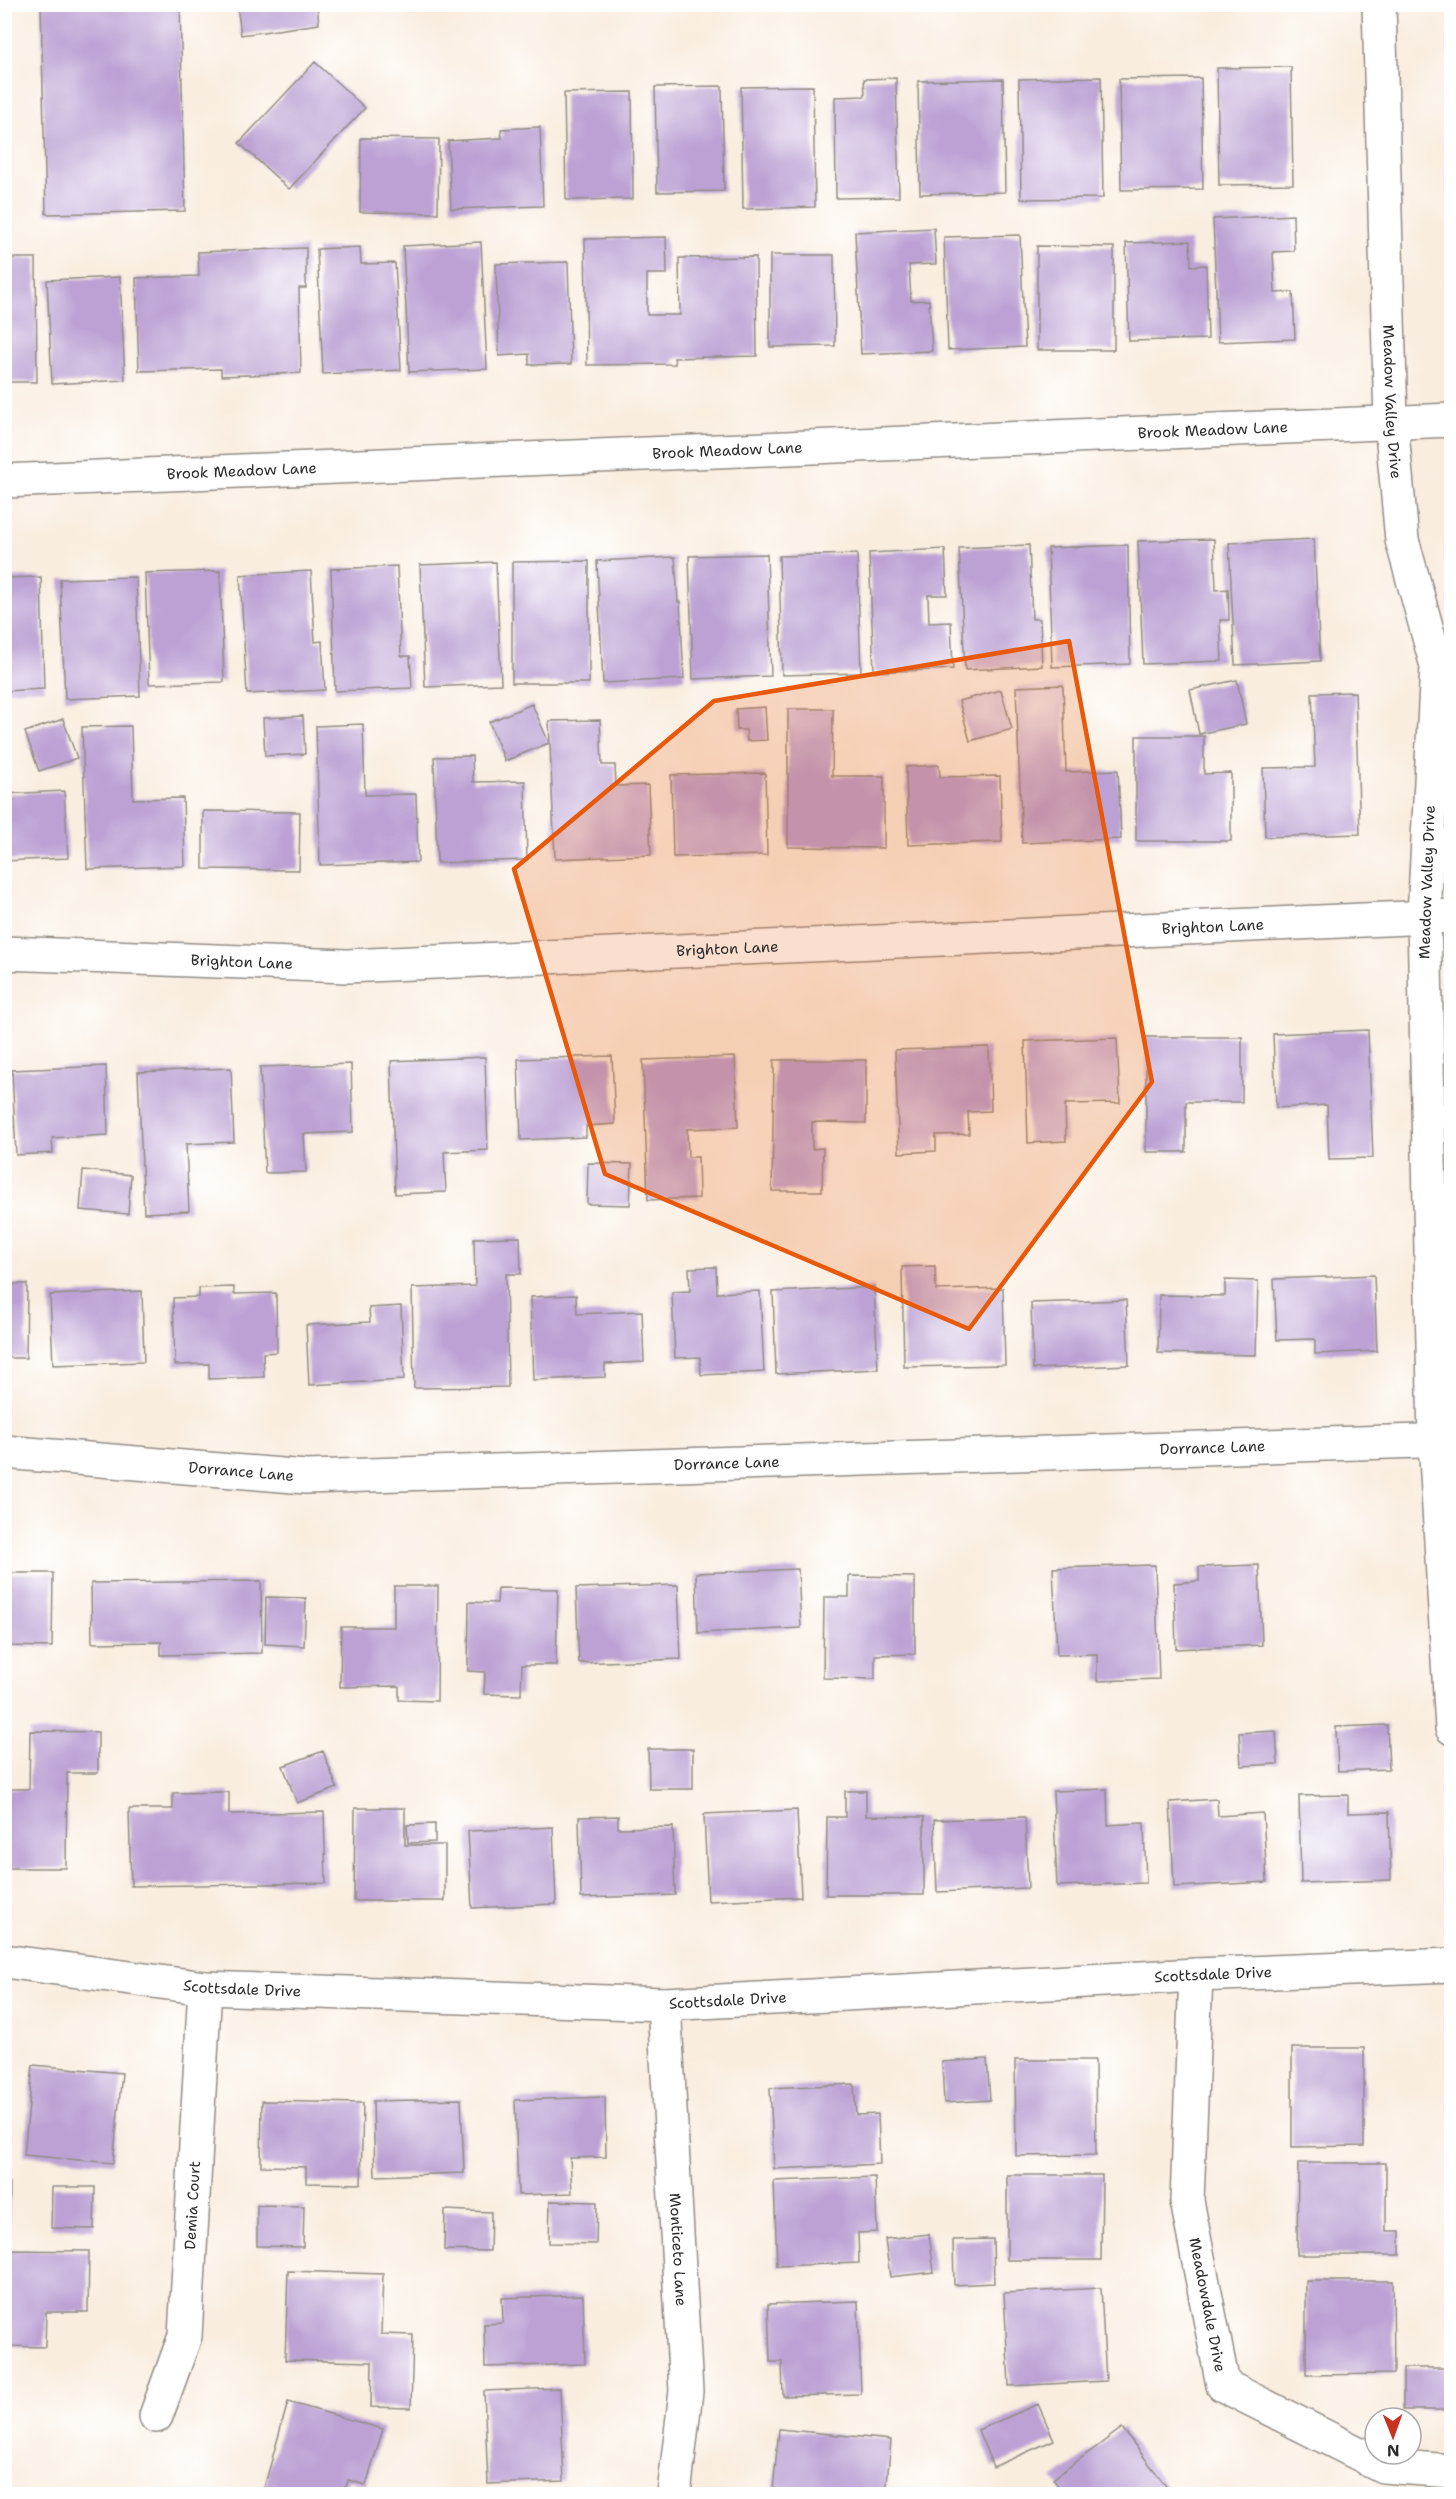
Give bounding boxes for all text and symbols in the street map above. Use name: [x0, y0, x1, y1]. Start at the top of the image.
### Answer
street label: Meadow Valley Drive: [1378, 324, 1406, 480]
street label: Brook Meadow Lane: [1137, 417, 1288, 443]
street label: Brook Meadow Lane: [652, 437, 803, 464]
street label: Brook Meadow Lane: [166, 458, 317, 484]
street label: Meadow Valley Drive: [1414, 805, 1440, 959]
street label: Brighton Lane: [1161, 915, 1264, 939]
street label: Brighton Lane: [676, 936, 779, 961]
street label: Brighton Lane: [190, 950, 293, 974]
street label: Dorrance Lane: [1159, 1436, 1266, 1459]
street label: Dorrance Lane: [674, 1452, 780, 1475]
street label: Dorrance Lane: [188, 1457, 295, 1486]
street label: Scottsdale Drive: [1154, 1962, 1272, 1987]
street label: Scottsdale Drive: [182, 1975, 301, 2001]
street label: Scottsdale Drive: [668, 1987, 787, 2014]
street label: Demia Court: [180, 2160, 205, 2250]
street label: Monticeto Lane: [665, 2192, 691, 2307]
street label: Meadowdale Drive: [1184, 2236, 1230, 2374]
north arrow: [1363, 2406, 1423, 2466]
text: N: [1387, 2440, 1400, 2461]

